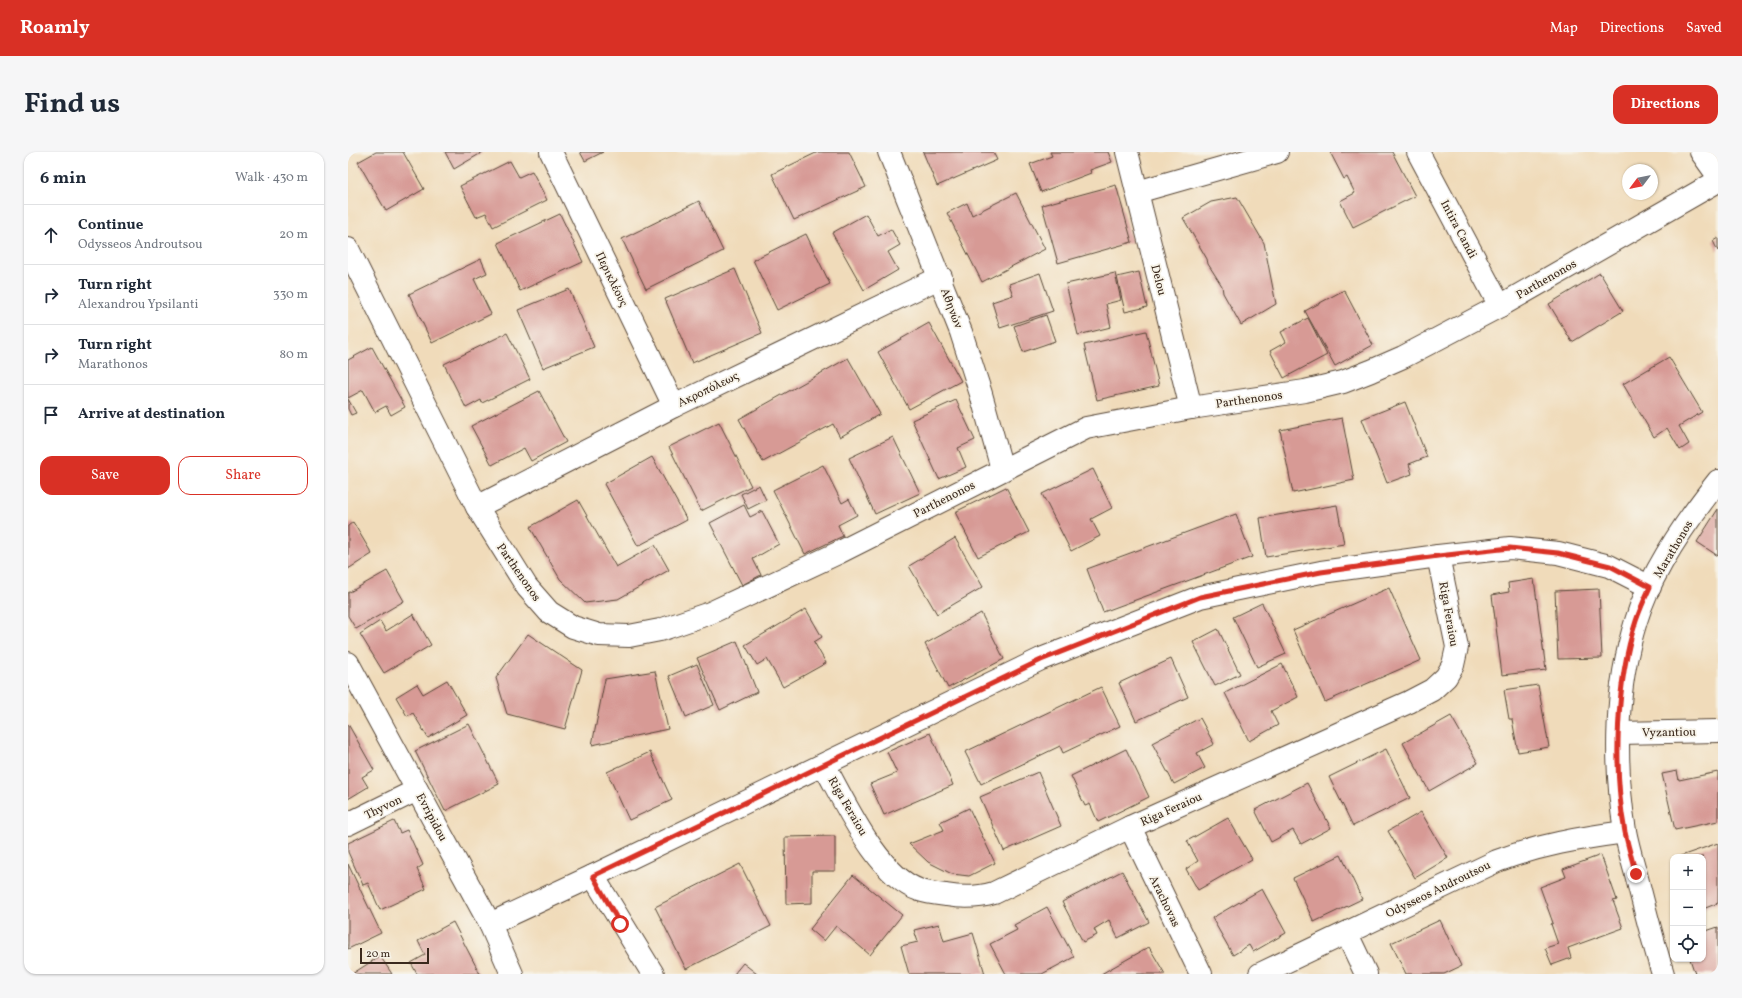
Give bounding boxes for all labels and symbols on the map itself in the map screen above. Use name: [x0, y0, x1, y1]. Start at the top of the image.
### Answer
north arrow: [1622, 164, 1658, 200]
street label: Intira Candi: [1436, 197, 1480, 262]
street label: Περικλέους: [591, 249, 631, 310]
street label: Parthenonos: [1513, 256, 1580, 304]
street label: Delou: [1146, 263, 1170, 298]
street label: Αθηνών: [936, 286, 966, 331]
street label: Ακροπόλεως: [675, 368, 742, 412]
street label: Parthenonos: [1215, 387, 1284, 413]
street label: Parthenonos: [911, 477, 978, 522]
street label: Marathonos: [1650, 518, 1697, 581]
street label: Parthenonos: [492, 540, 544, 605]
street label: Riga Feraiou: [1434, 580, 1462, 648]
street label: Vyzantiou: [1642, 725, 1696, 741]
street label: Riga Feraiou: [824, 774, 871, 839]
street label: Riga Feraiou: [1138, 789, 1205, 831]
street label: Evripidou: [412, 790, 451, 845]
street label: Thyvon: [362, 792, 405, 824]
street label: Odysseos Androutsou: [1383, 857, 1494, 922]
route end: [1627, 865, 1645, 883]
street label: Arachovas: [1145, 873, 1183, 930]
route start: [611, 915, 629, 933]
scale bar: [360, 946, 429, 965]

